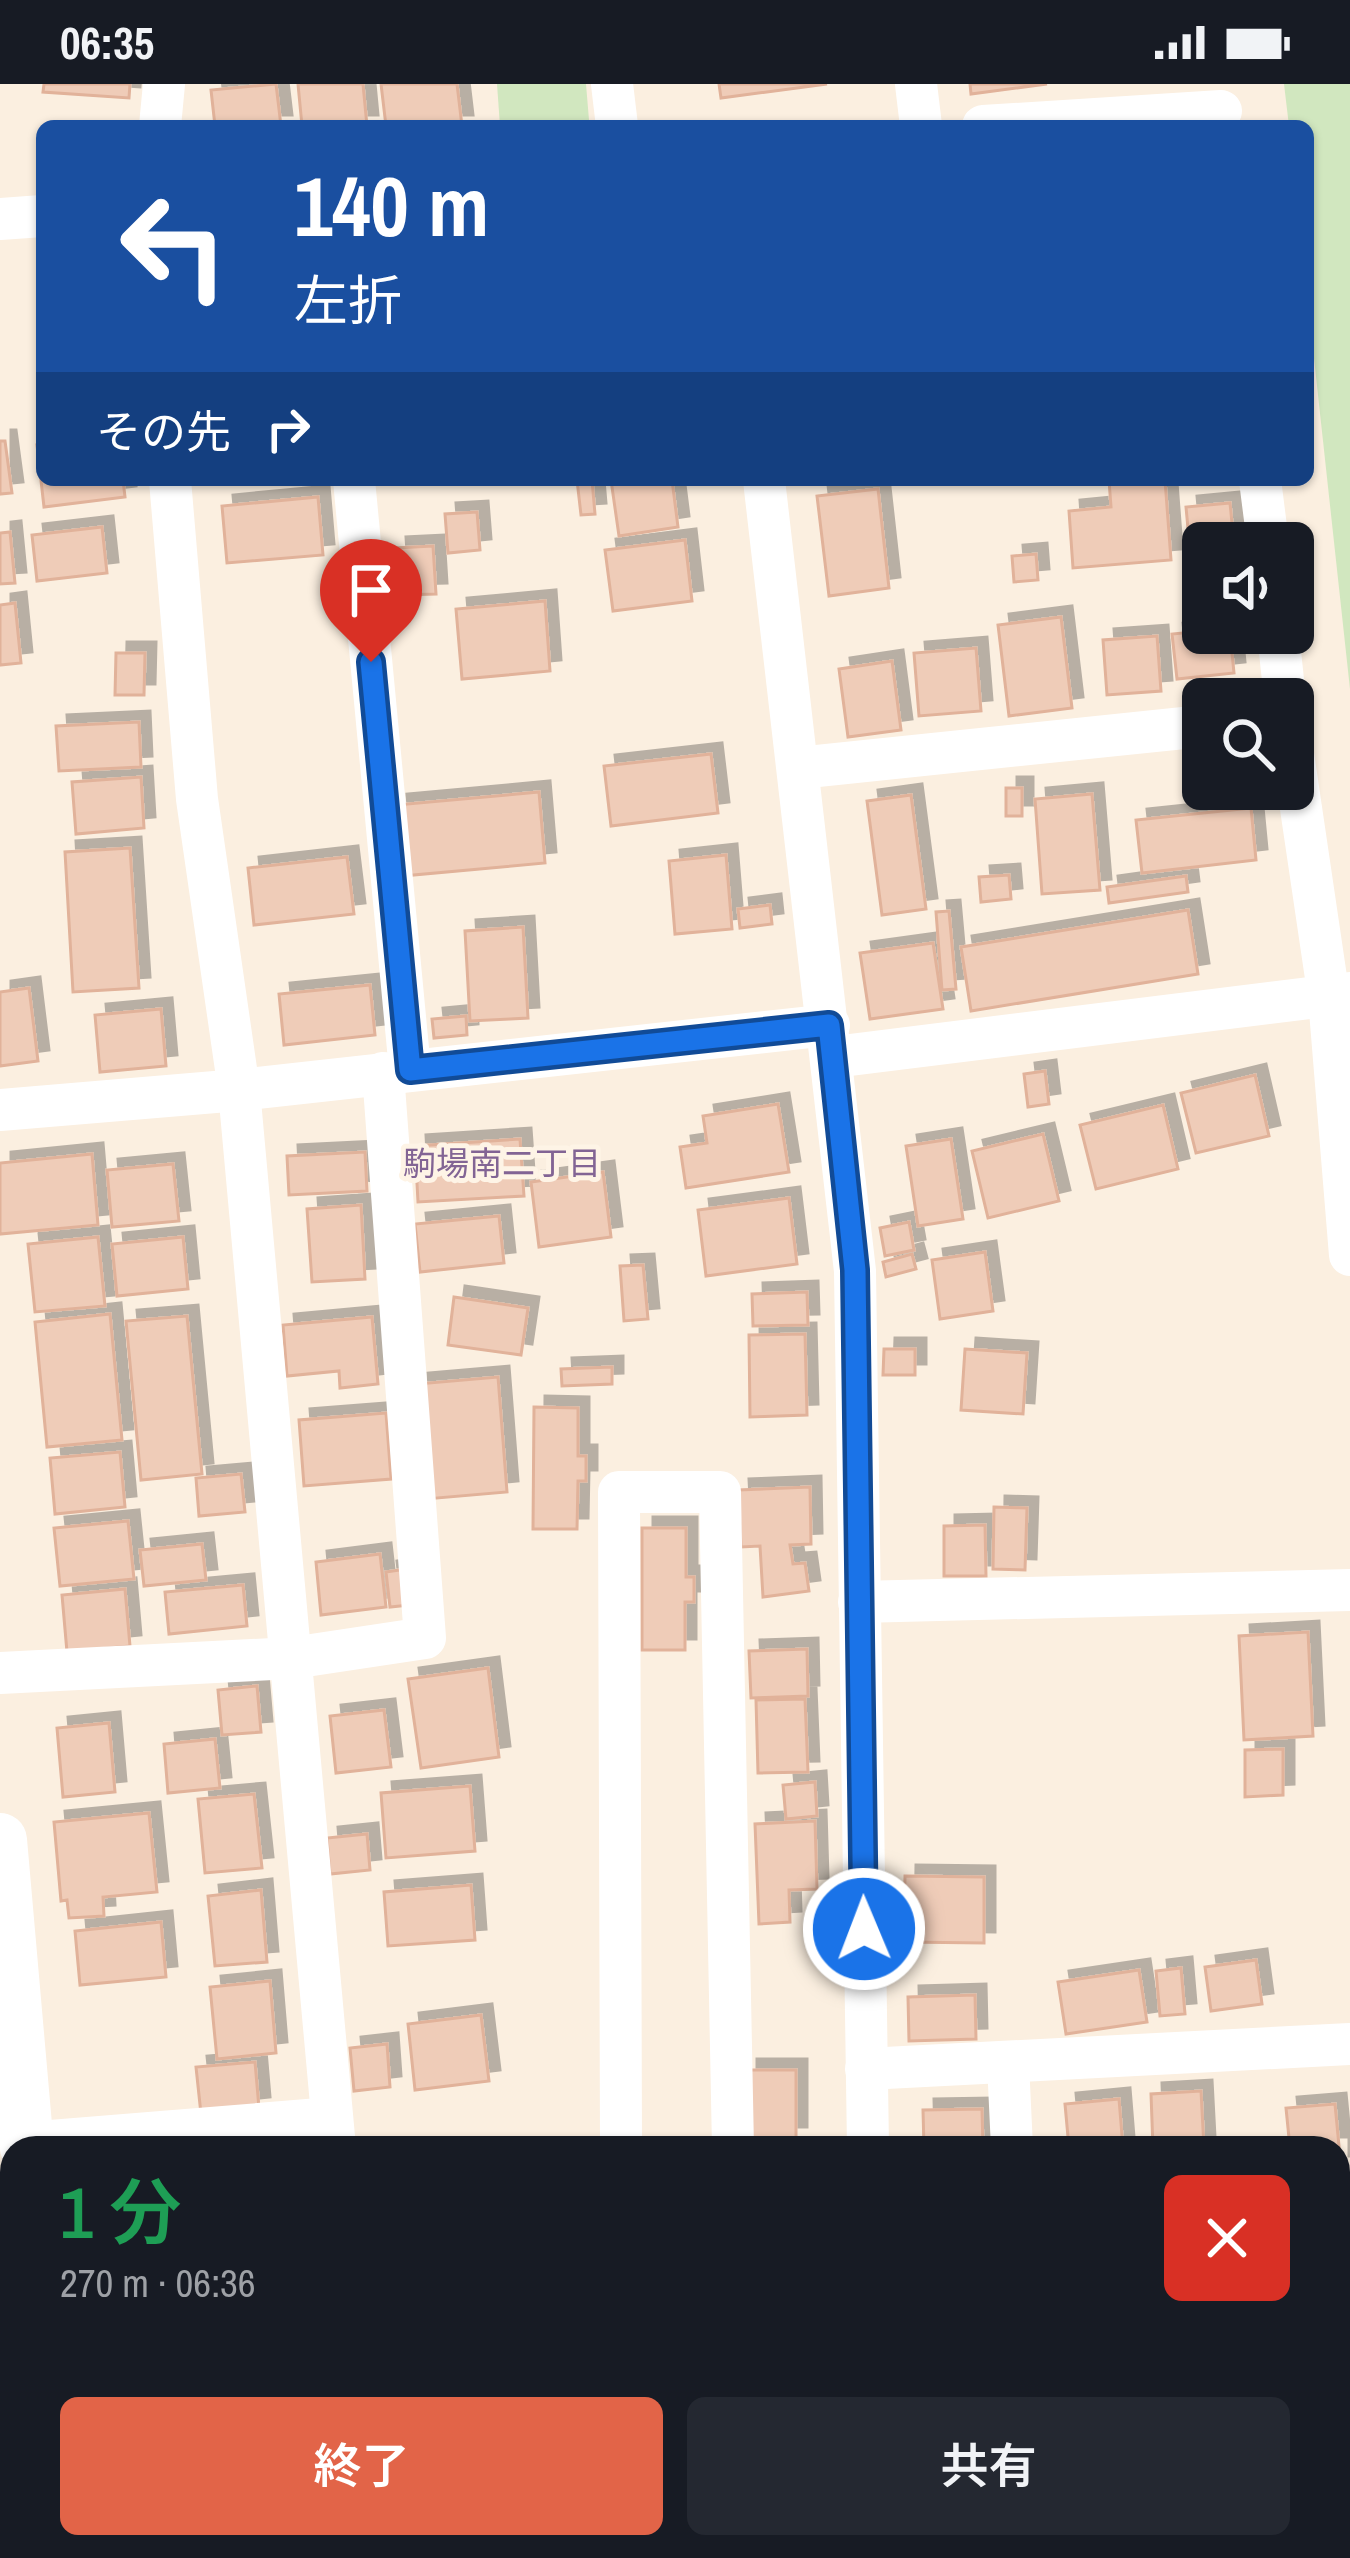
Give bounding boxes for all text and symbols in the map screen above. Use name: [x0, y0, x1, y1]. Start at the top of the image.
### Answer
text: 06:35: [60, 12, 154, 73]
text: 140 m: [294, 149, 489, 262]
icon: left: [96, 168, 252, 324]
text: 左折: [294, 264, 402, 337]
icon: right: [255, 396, 321, 462]
text: その先: [96, 401, 231, 462]
map controls: [1182, 522, 1314, 810]
button: sound: [1182, 522, 1314, 654]
pin: [320, 539, 422, 662]
icon: arrive: [338, 557, 404, 623]
button: search: [1182, 678, 1314, 810]
district label: 駒場南二丁目: [403, 1141, 601, 1185]
position arrow: [801, 1866, 927, 1992]
text: 1 分: [60, 2163, 181, 2260]
button: close: [1164, 2175, 1290, 2301]
text: 270 m · 06:36: [60, 2257, 256, 2309]
button: 終了: [60, 2397, 663, 2535]
button: 共有: [687, 2397, 1290, 2535]

